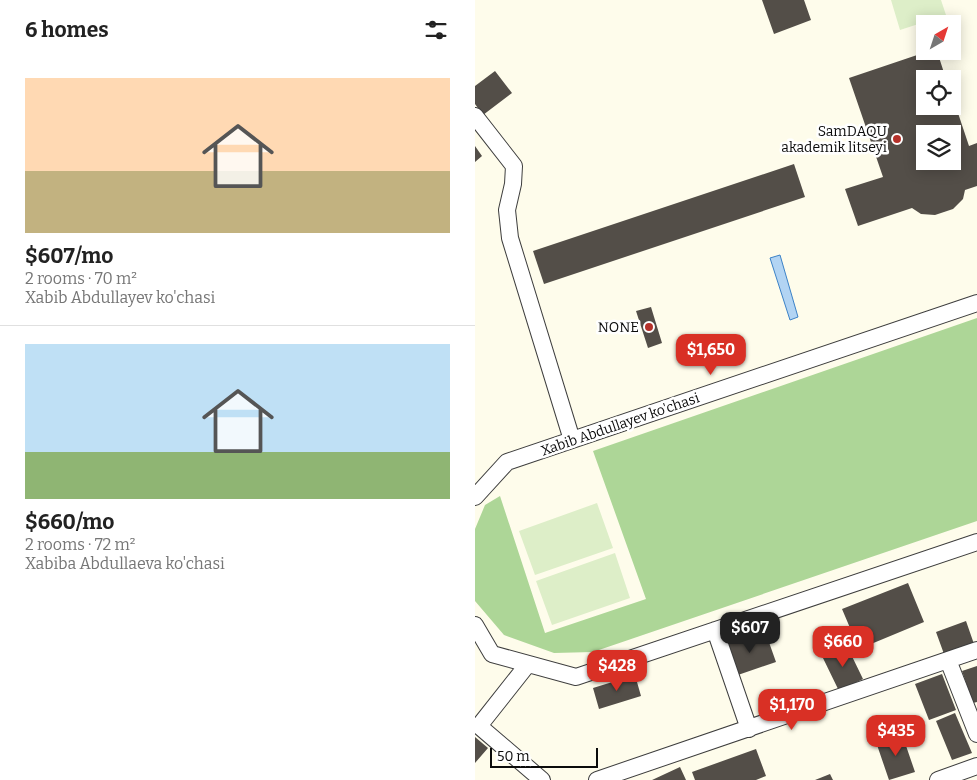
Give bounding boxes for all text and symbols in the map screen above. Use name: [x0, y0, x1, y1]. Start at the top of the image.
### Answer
north arrow: [916, 15, 961, 60]
map controls: [916, 15, 961, 170]
icon: filters: [422, 16, 450, 44]
text: 6 homes: [25, 17, 109, 43]
button: locate: [916, 70, 961, 115]
icon: home: [193, 111, 283, 201]
place label: SamDAQU akademik litseyi: [781, 123, 887, 156]
button: layers: [916, 125, 961, 170]
marker: SamDAQU akademik litseyi: [891, 133, 903, 145]
text: $607/mo: [25, 243, 113, 269]
text: 2 rooms · 70 m²: [25, 269, 137, 288]
text: Xabib Abdullayev ko'chasi: [25, 288, 215, 307]
place label: NONE: [598, 319, 639, 336]
marker: NONE: [643, 321, 655, 333]
pin: $1,650: [670, 334, 752, 376]
text: $1,650: [687, 340, 735, 359]
icon: home: [193, 376, 283, 466]
street label: Xabib Abdullayev ko'chasi: [539, 389, 702, 460]
text: $660/mo: [25, 509, 114, 535]
text: 2 rooms · 72 m²: [25, 535, 135, 554]
text: Xabiba Abdullaeva ko'chasi: [25, 554, 225, 573]
pin: $607: [720, 612, 780, 654]
text: $607: [731, 618, 769, 637]
pin: $660: [813, 626, 873, 668]
text: $660: [824, 632, 862, 651]
pin: $428: [587, 650, 647, 692]
text: $428: [598, 656, 636, 675]
pin: $1,170: [751, 688, 833, 731]
text: $1,170: [769, 695, 815, 714]
pin: $435: [866, 714, 926, 757]
text: $435: [877, 721, 915, 740]
scale bar: [490, 745, 597, 768]
text: 50 m: [497, 748, 530, 765]

